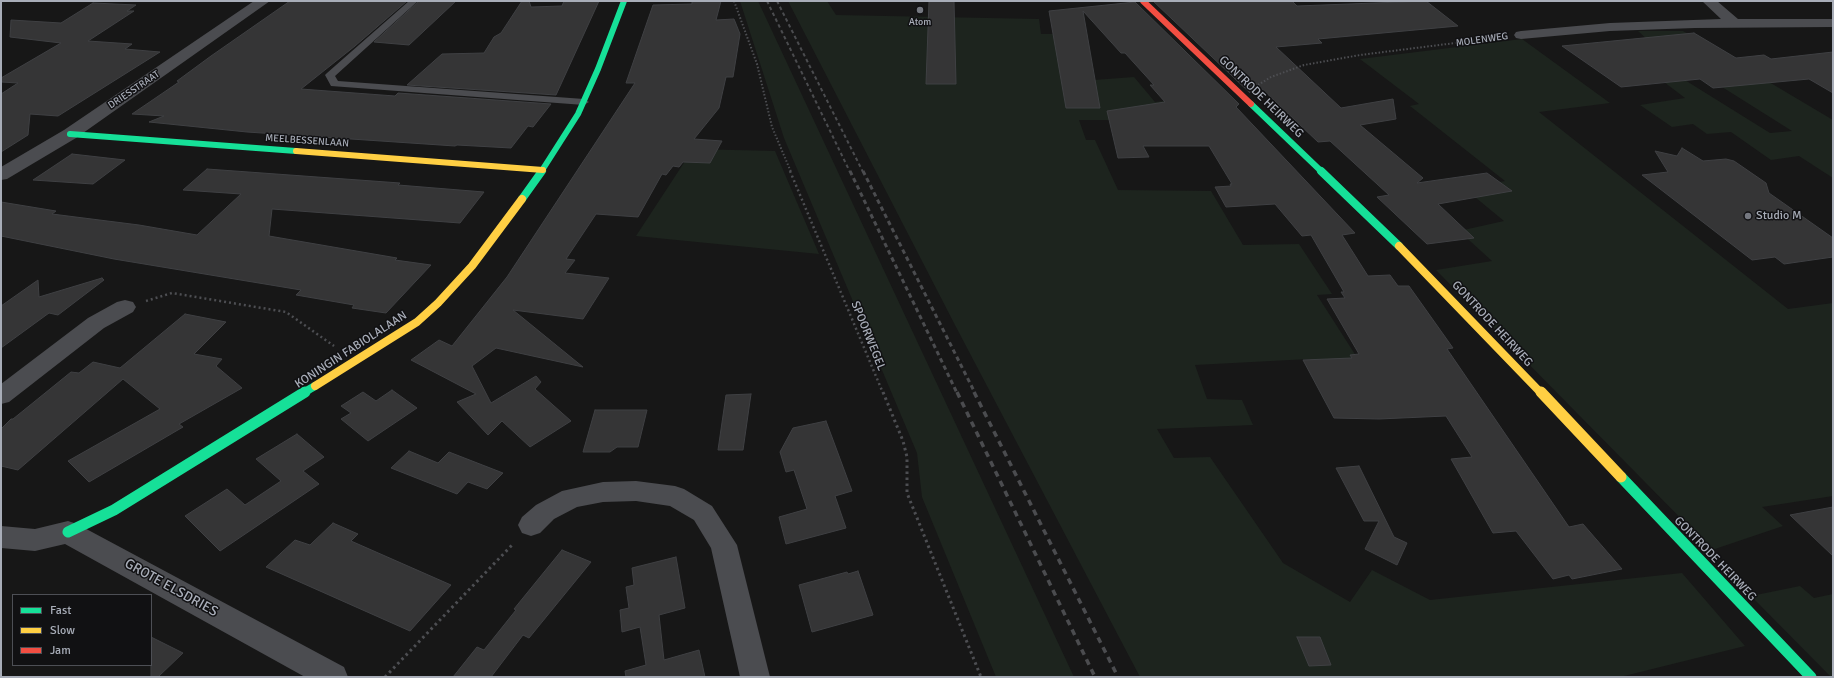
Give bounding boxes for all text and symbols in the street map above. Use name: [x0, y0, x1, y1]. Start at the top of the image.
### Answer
marker: Atom: [915, 5, 925, 15]
place label: Atom: [909, 16, 931, 28]
street label: MOLENWEG: [1455, 30, 1509, 50]
street label: GONTRODE HEIRWEG: [1216, 53, 1306, 141]
street label: DRIESSTRAAT: [106, 68, 162, 112]
street label: MEELBESSENLAAN: [265, 132, 349, 150]
place label: Studio M: [1756, 209, 1802, 223]
marker: Studio M: [1743, 211, 1753, 221]
street label: GONTRODE HEIRWEG: [1449, 278, 1535, 370]
street label: SPOORWEGEL: [847, 299, 889, 373]
street label: KONINGIN FABIOLALAAN: [292, 308, 410, 392]
street label: GONTRODE HEIRWEG: [1671, 514, 1759, 604]
street label: GROTE ELSDRIES: [121, 555, 221, 621]
legend: [12, 594, 152, 666]
text: Fast: [50, 603, 71, 618]
text: Slow: [50, 623, 75, 638]
text: Jam: [50, 643, 71, 658]

